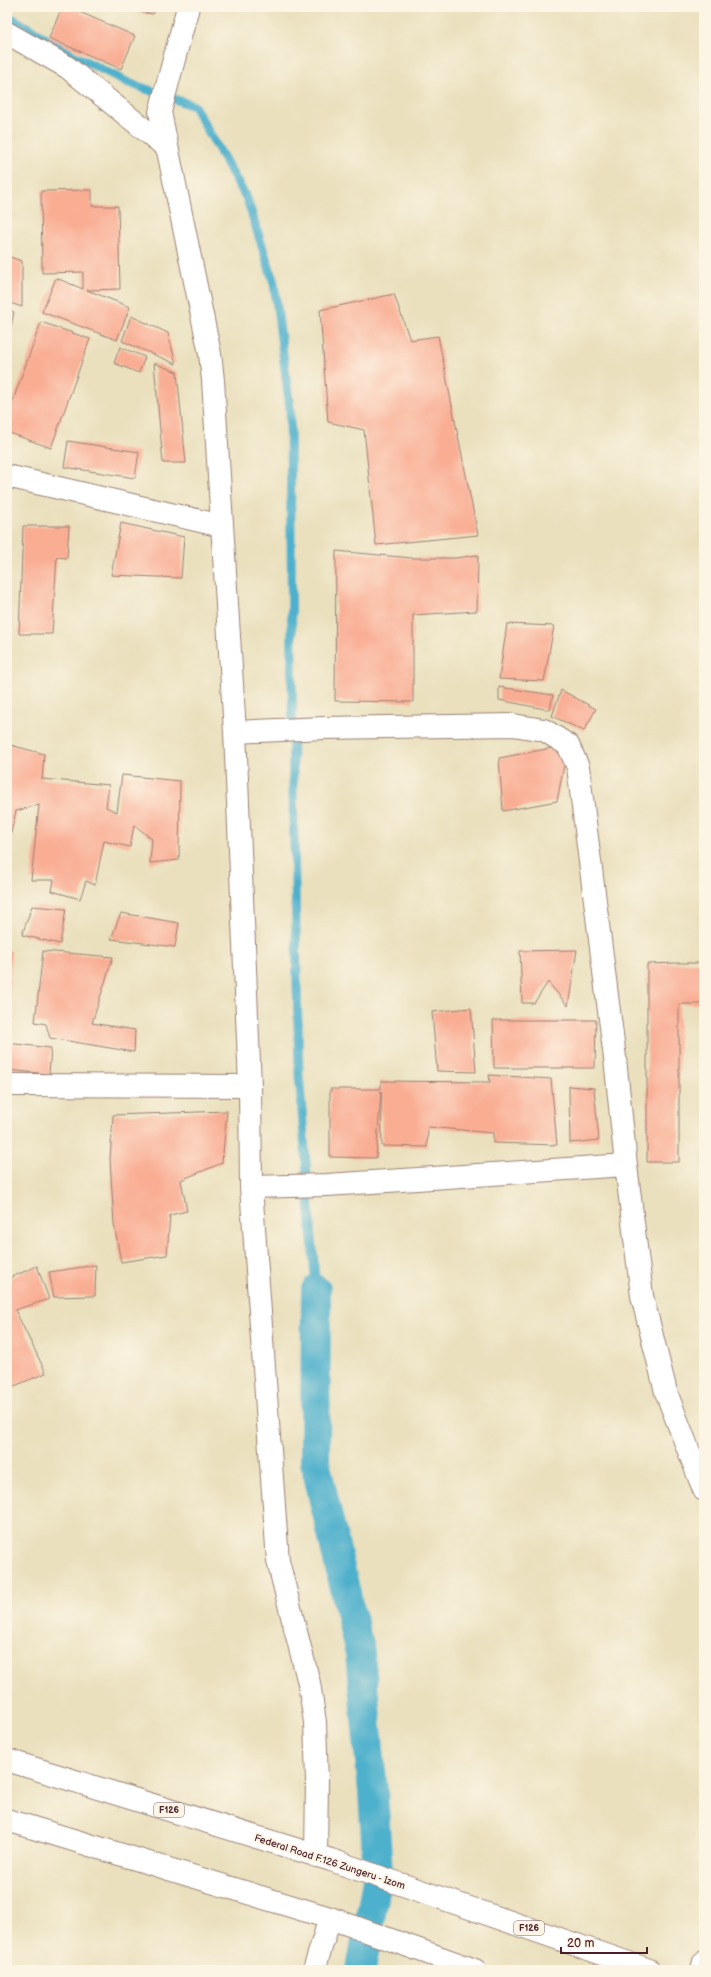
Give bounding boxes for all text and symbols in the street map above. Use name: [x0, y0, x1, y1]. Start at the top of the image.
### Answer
road number: F126: [154, 1803, 184, 1817]
street label: Federal Road F.126 Zungeru - Izom: [253, 1832, 407, 1892]
road number: F126: [514, 1921, 544, 1935]
scale bar: [561, 1929, 647, 1955]
text: 20 m: [567, 1936, 594, 1951]

